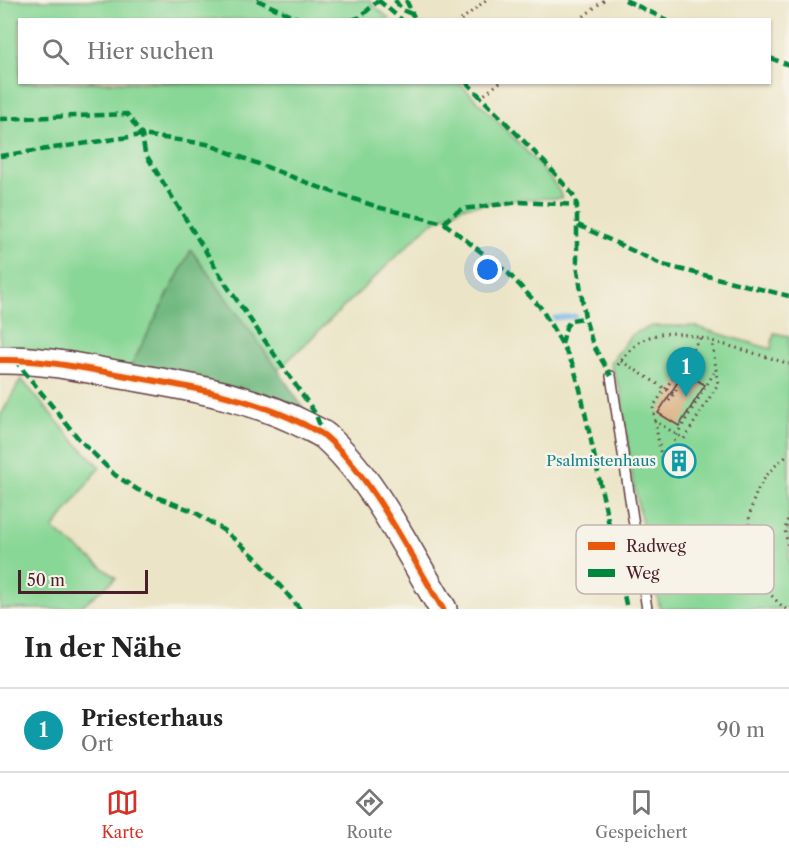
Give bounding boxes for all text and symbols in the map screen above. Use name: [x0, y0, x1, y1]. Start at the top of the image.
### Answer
search box: [18, 18, 771, 84]
icon: search: [39, 35, 72, 68]
text: Hier suchen: [87, 38, 214, 65]
your location: [473, 255, 502, 284]
pin: 1: [666, 348, 706, 397]
building icon: Psalmistenhaus: [661, 443, 697, 479]
place label: Psalmistenhaus: [546, 451, 656, 470]
legend: [576, 525, 774, 594]
text: Radweg: [626, 536, 686, 556]
text: Weg: [625, 563, 660, 583]
scale bar: [18, 567, 148, 594]
text: 50 m: [27, 570, 65, 590]
text: In der Nähe: [24, 632, 181, 664]
text: Priesterhaus: [81, 705, 223, 732]
text: 1: [39, 718, 48, 742]
text: 90 m: [717, 718, 765, 742]
text: Ort: [81, 732, 113, 756]
tab: Karte: [101, 786, 144, 842]
tab: Route: [347, 786, 392, 842]
tab: Gespeichert: [595, 786, 688, 842]

